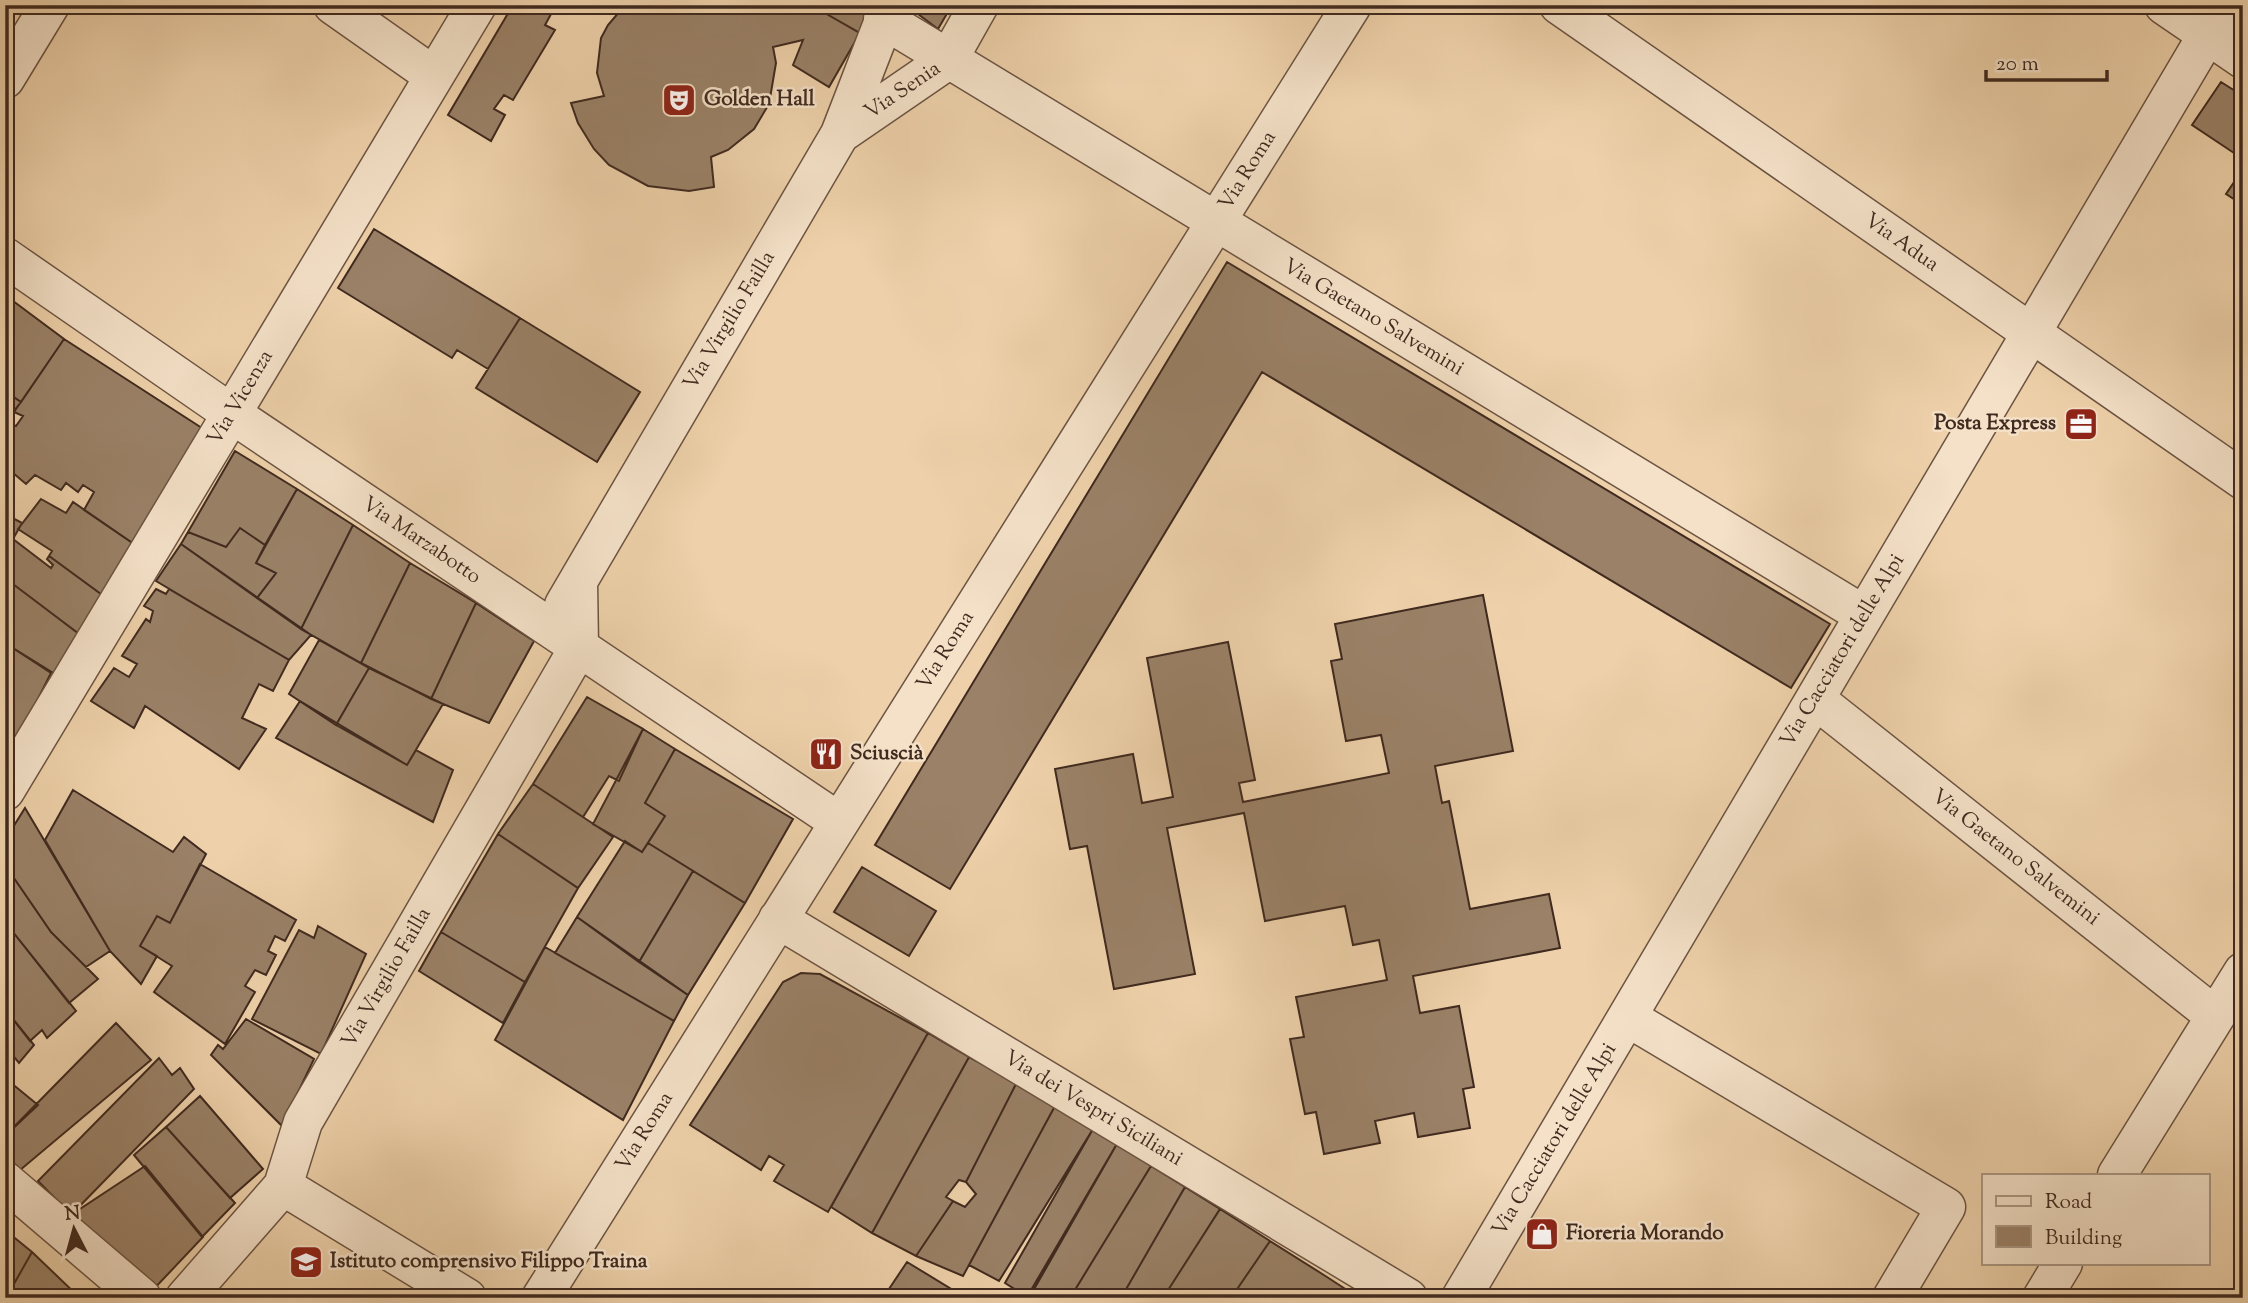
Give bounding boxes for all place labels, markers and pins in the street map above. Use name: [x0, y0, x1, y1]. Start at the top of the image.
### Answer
theatre icon: Golden Hall: [660, 81, 698, 119]
place label: Golden Hall: [704, 85, 815, 115]
office icon: Posta Express: [2062, 405, 2100, 443]
place label: Posta Express: [1934, 409, 2056, 439]
restaurant icon: Sciuscià: [807, 735, 845, 773]
place label: Sciuscià: [850, 739, 924, 769]
shop icon: Fioreria Morando: [1523, 1215, 1561, 1253]
place label: Fioreria Morando: [1566, 1219, 1724, 1249]
school or university icon: Istituto comprensivo Filippo Traina: [287, 1243, 325, 1281]
place label: Istituto comprensivo Filippo Traina: [330, 1247, 648, 1277]

